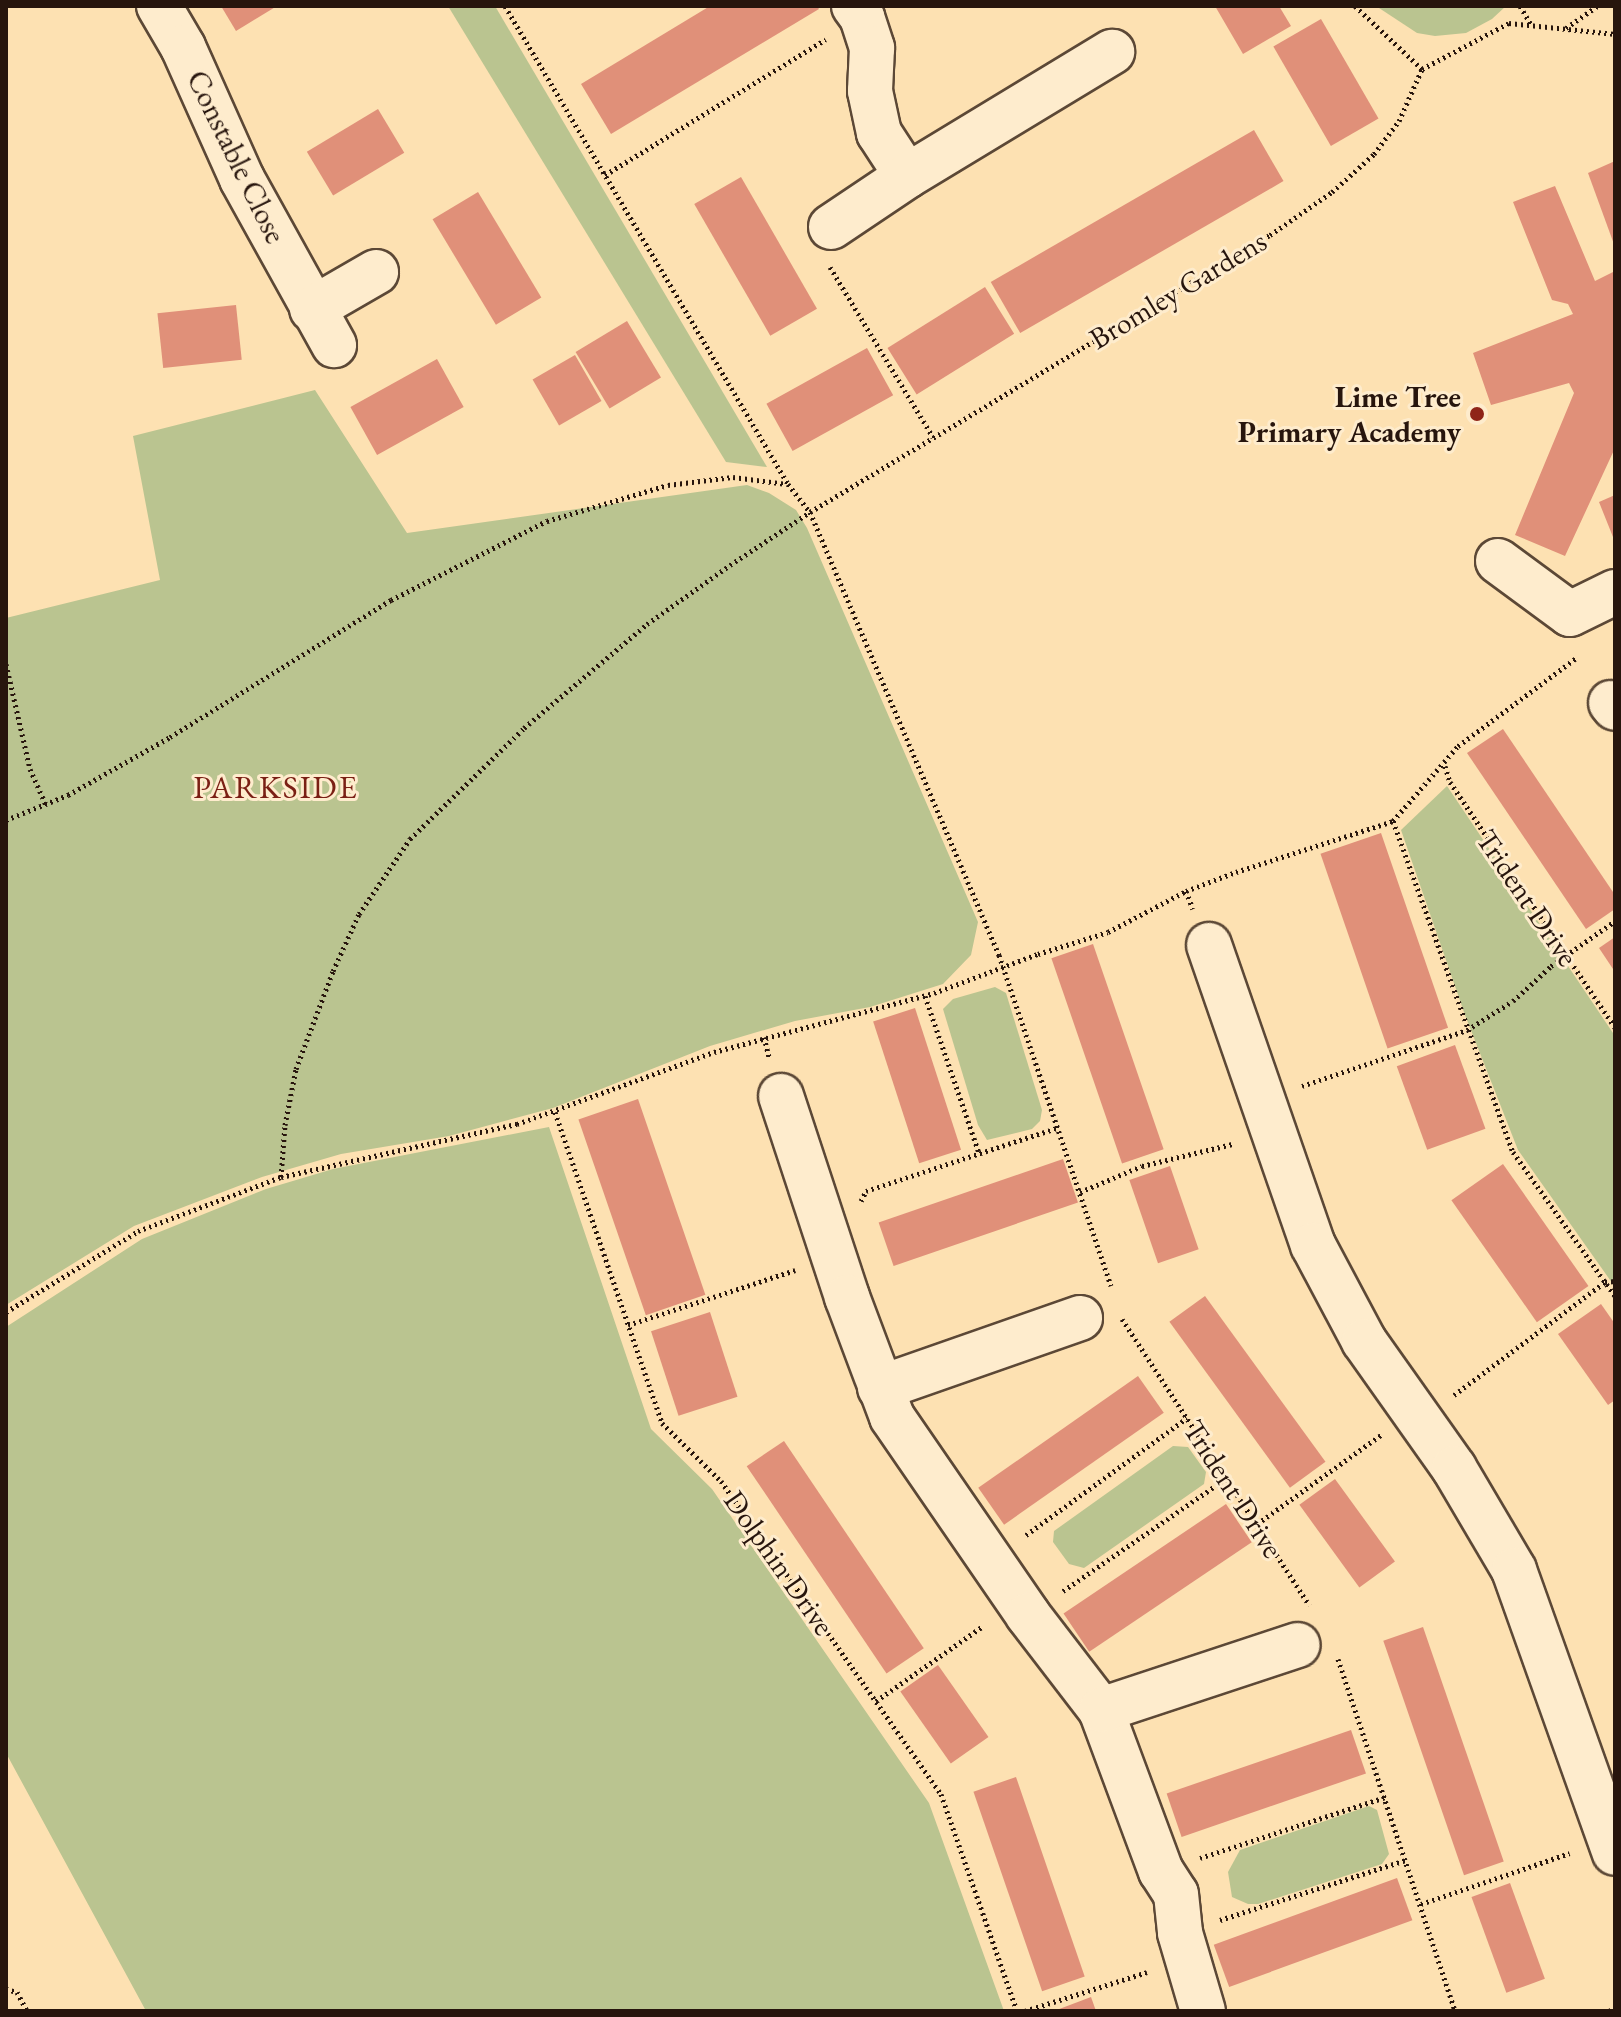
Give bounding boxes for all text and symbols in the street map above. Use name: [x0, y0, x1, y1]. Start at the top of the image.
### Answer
street label: Constable Close: [179, 65, 293, 249]
street label: Bromley Gardens: [1083, 223, 1273, 357]
place label: Lime Tree Primary Academy: [1238, 379, 1461, 450]
marker: Lime Tree Primary Academy: [1468, 405, 1486, 423]
district label: PARKSIDE: [193, 768, 359, 806]
street label: Trident Drive: [1468, 823, 1586, 973]
street label: Trident Drive: [1175, 1413, 1291, 1565]
street label: Dolphin Drive: [716, 1484, 842, 1642]

